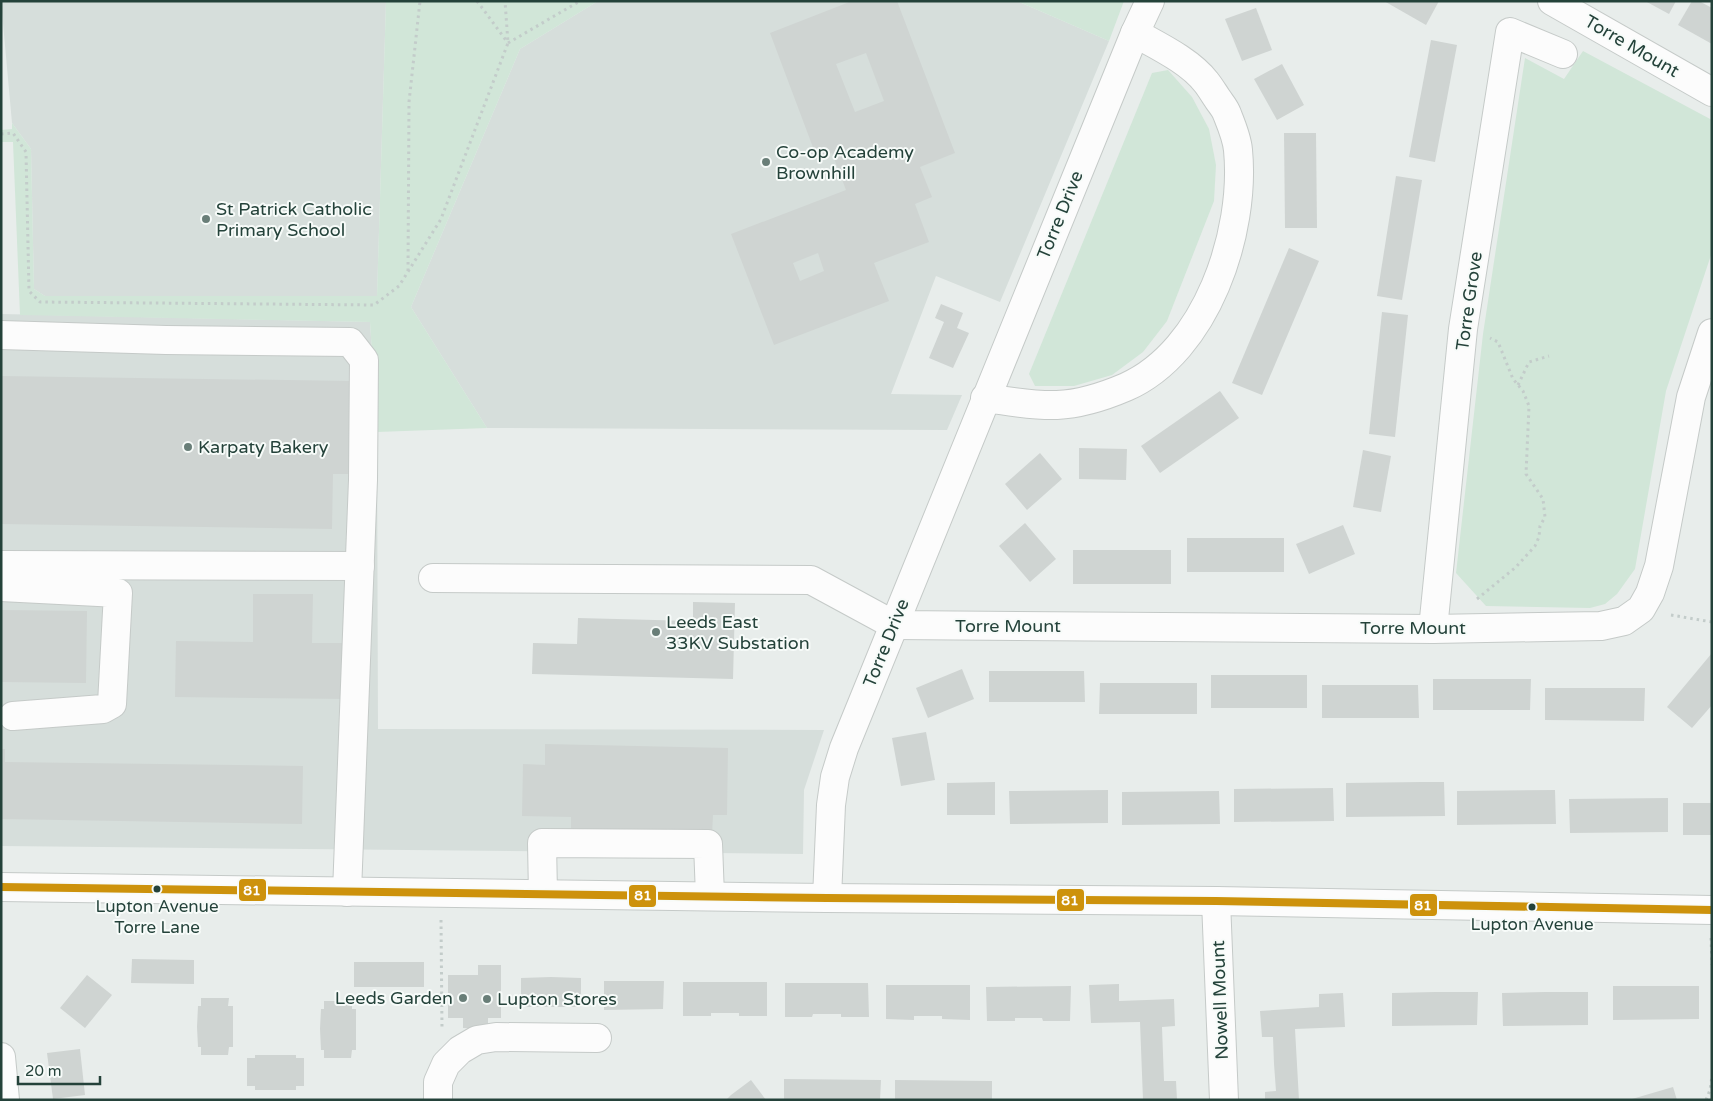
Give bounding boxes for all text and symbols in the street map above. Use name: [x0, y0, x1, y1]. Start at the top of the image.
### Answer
street label: Torre Mount: [1581, 10, 1683, 82]
place label: Co-op Academy Brownhill: [776, 141, 914, 184]
marker: Co-op Academy Brownhill: [760, 156, 772, 168]
street label: Torre Drive: [1032, 168, 1088, 262]
place label: St Patrick Catholic Primary School: [216, 198, 372, 241]
marker: St Patrick Catholic Primary School: [200, 213, 212, 225]
street label: Torre Grove: [1451, 250, 1487, 352]
place label: Karpaty Bakery: [198, 436, 329, 458]
marker: Karpaty Bakery: [182, 441, 194, 453]
street label: Torre Drive: [858, 596, 914, 690]
place label: Leeds East 33KV Substation: [666, 611, 810, 654]
street label: Torre Mount: [955, 615, 1061, 637]
street label: Torre Mount: [1360, 617, 1466, 639]
marker: Leeds East 33KV Substation: [650, 626, 662, 638]
line badge: 81: [238, 878, 267, 902]
text: 81: [243, 882, 261, 899]
marker: Lupton Avenue Torre Lane: [152, 884, 162, 894]
line badge: 81: [628, 884, 657, 908]
text: 81: [634, 887, 652, 904]
line badge: 81: [1056, 888, 1085, 912]
text: 81: [1061, 892, 1079, 909]
line badge: 81: [1409, 893, 1438, 917]
place label: Lupton Avenue Torre Lane: [95, 896, 219, 938]
text: 81: [1414, 897, 1432, 914]
marker: Lupton Avenue: [1527, 902, 1537, 912]
place label: Lupton Avenue: [1470, 914, 1594, 935]
street label: Nowell Mount: [1207, 940, 1233, 1060]
place label: Leeds Garden: [335, 987, 453, 1009]
place label: Lupton Stores: [497, 988, 617, 1010]
marker: Leeds Garden: [457, 992, 469, 1004]
marker: Lupton Stores: [481, 993, 493, 1005]
scale bar: [18, 1054, 100, 1086]
text: 20 m: [25, 1062, 62, 1080]

